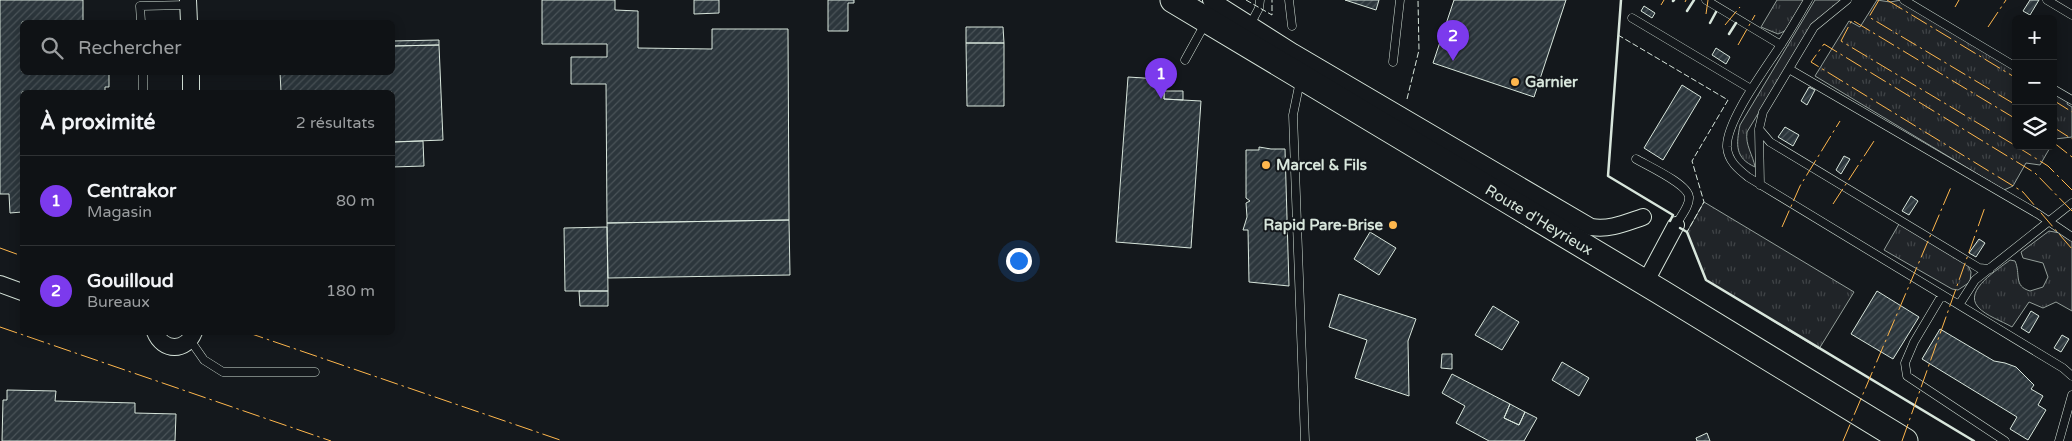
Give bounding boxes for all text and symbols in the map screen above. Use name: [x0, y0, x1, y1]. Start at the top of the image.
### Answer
map controls: [2012, 15, 2057, 150]
button: +: [2012, 15, 2057, 60]
search box: [20, 20, 395, 75]
pin: 2: [1437, 20, 1469, 61]
icon: search: [38, 34, 66, 62]
text: Rechercher: [78, 37, 181, 59]
pin: 1: [1145, 58, 1177, 99]
button: −: [2012, 60, 2057, 105]
place label: Garnier: [1525, 73, 1578, 91]
marker: Garnier: [1509, 76, 1521, 88]
button: layers: [2012, 105, 2057, 150]
text: À proximité: [40, 110, 155, 135]
text: 2 résultats: [296, 113, 375, 133]
place label: Marcel & Fils: [1276, 156, 1367, 174]
marker: Marcel & Fils: [1260, 159, 1272, 171]
text: Centrakor: [87, 180, 176, 202]
street label: Route d'Heyrieux: [1482, 181, 1596, 259]
text: 1: [51, 191, 61, 211]
text: 80 m: [336, 191, 375, 211]
text: Magasin: [87, 202, 152, 222]
place label: Rapid Pare-Brise: [1264, 216, 1384, 235]
marker: Rapid Pare-Brise: [1387, 219, 1399, 231]
your location: [1006, 248, 1032, 274]
text: Gouilloud: [87, 270, 174, 292]
text: 2: [51, 281, 61, 301]
text: 180 m: [326, 281, 375, 301]
text: Bureaux: [87, 292, 150, 312]

